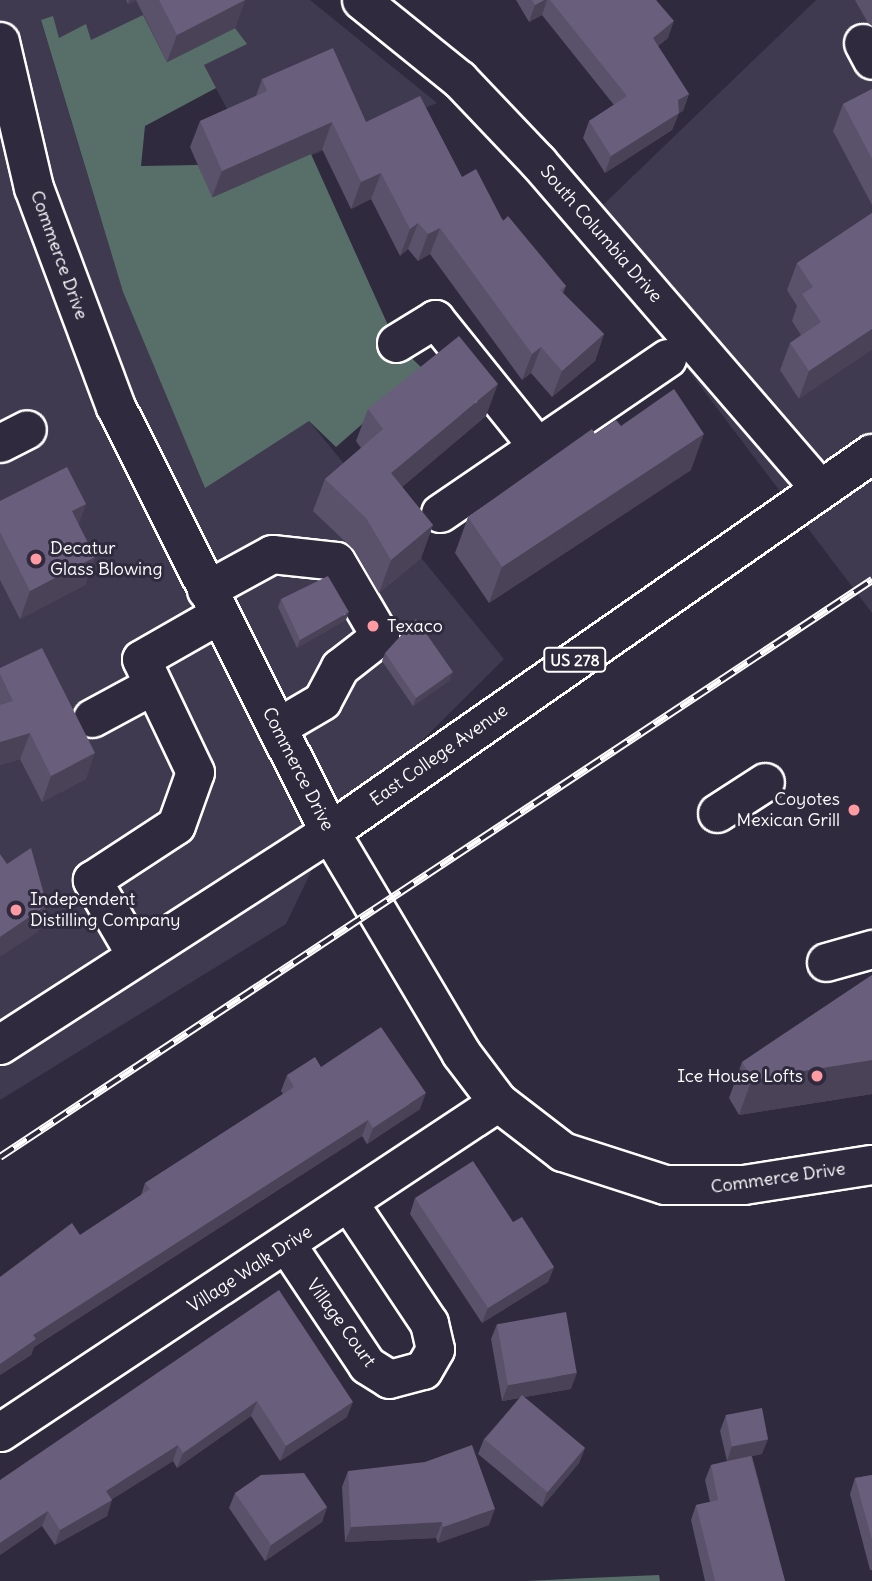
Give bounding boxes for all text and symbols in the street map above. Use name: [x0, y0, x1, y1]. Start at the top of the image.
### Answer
street label: South Columbia Drive: [536, 161, 666, 307]
street label: Commerce Drive: [26, 188, 92, 322]
place label: Decatur Glass Blowing: [50, 538, 163, 580]
marker: Decatur Glass Blowing: [28, 551, 44, 567]
place label: Texaco: [387, 615, 443, 637]
marker: Texaco: [365, 618, 381, 634]
road number: US 278: [542, 648, 608, 673]
street label: East College Avenue: [366, 699, 512, 811]
street label: Commerce Drive: [258, 704, 338, 834]
place label: Coyotes Mexican Grill: [737, 789, 840, 832]
marker: Coyotes Mexican Grill: [846, 802, 862, 818]
place label: Independent Distilling Company: [30, 889, 181, 932]
marker: Independent Distilling Company: [8, 902, 24, 918]
place label: Ice House Lofts: [677, 1065, 803, 1087]
marker: Ice House Lofts: [809, 1068, 825, 1084]
street label: Commerce Drive: [709, 1158, 847, 1198]
street label: Village Walk Drive: [184, 1221, 316, 1317]
street label: Village Court: [302, 1275, 380, 1371]

